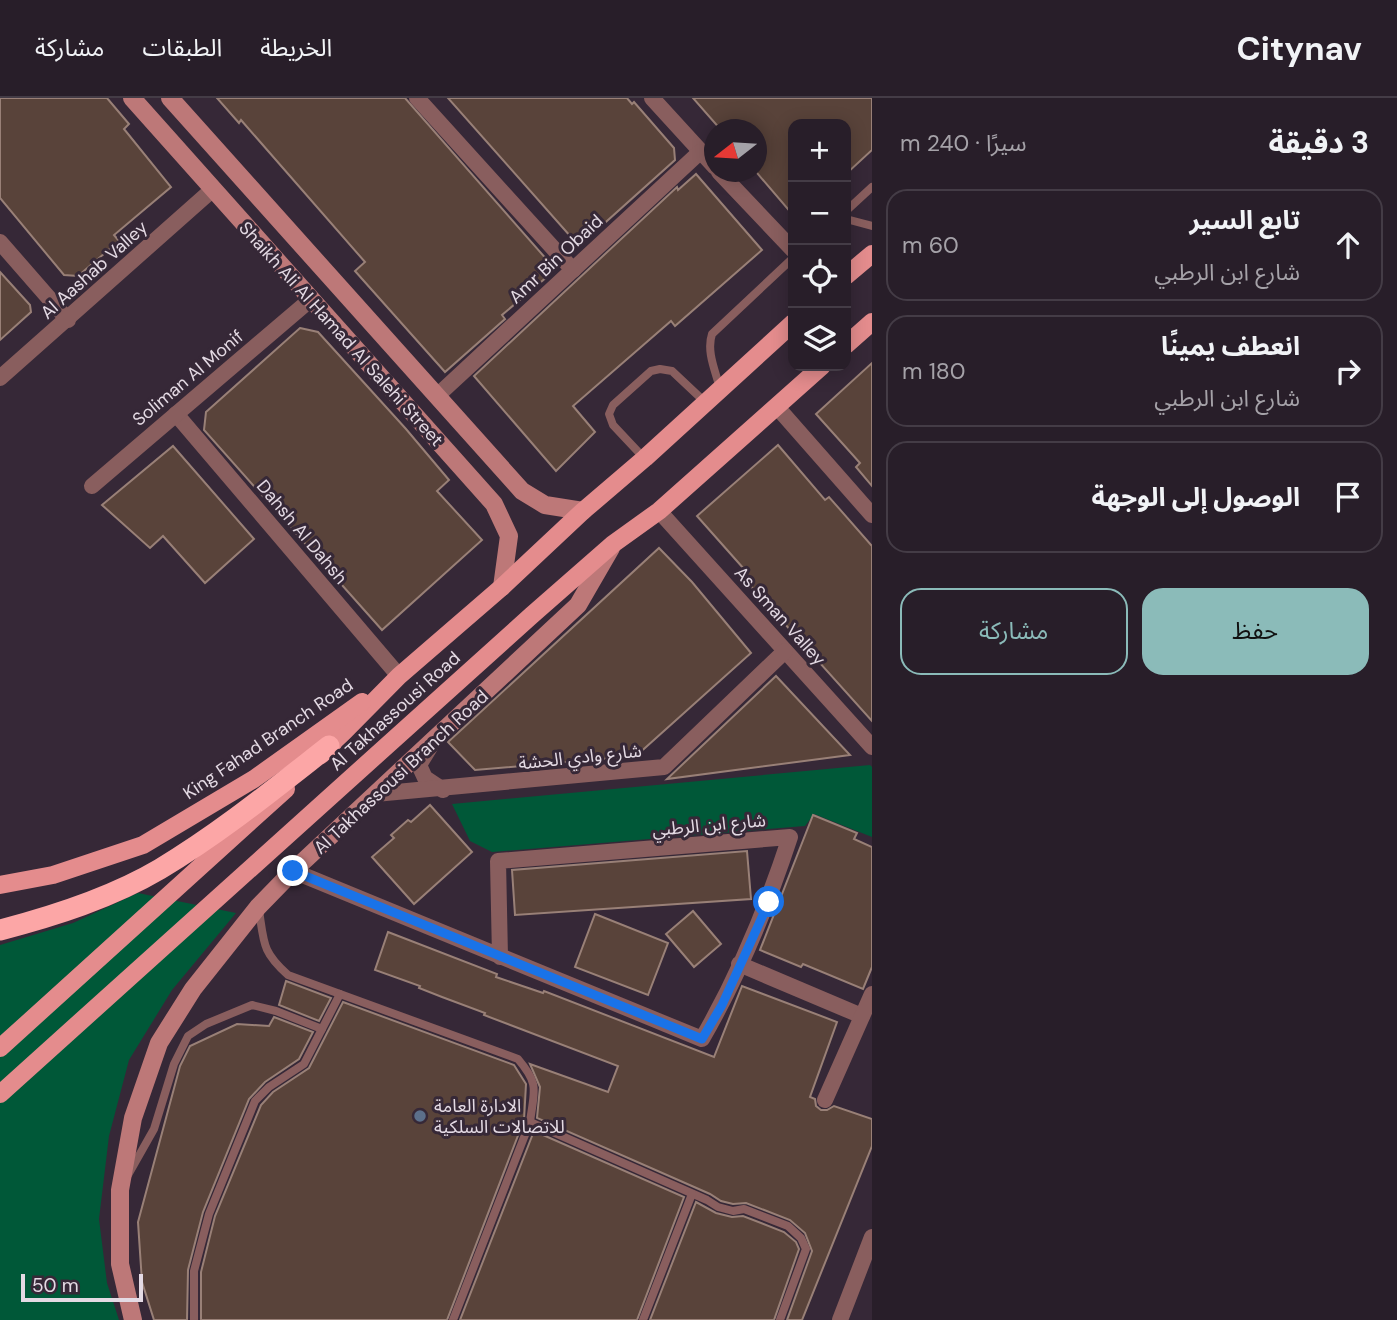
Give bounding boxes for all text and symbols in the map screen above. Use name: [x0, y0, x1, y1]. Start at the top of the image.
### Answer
text: Citynav: [1237, 27, 1362, 70]
text: مشاركة: [35, 32, 104, 63]
text: الطبقات: [142, 32, 222, 63]
text: الخريطة: [260, 32, 332, 63]
north arrow: [704, 119, 767, 182]
map controls: [788, 119, 851, 371]
button: +: [788, 119, 851, 182]
text: 3 دقيقة: [1268, 123, 1369, 162]
text: سيرًا · 240 m: [900, 128, 1027, 158]
button: −: [788, 182, 851, 245]
text: تابع السير: [1190, 203, 1300, 237]
street label: Amr Bin Obaid: [504, 209, 608, 309]
street label: Al Aashab Valley: [35, 216, 153, 324]
street label: Shaikh Ali Al Hamad Al Salehi Street: [234, 217, 448, 451]
icon: ahead: [1329, 226, 1367, 264]
text: 60 m: [902, 230, 959, 260]
button: locate: [788, 245, 851, 308]
text: شارع ابن الرطبي: [1154, 257, 1300, 287]
button: layers: [788, 308, 851, 371]
street label: Soliman Al Monif: [128, 325, 248, 431]
text: انعطف يمينًا: [1161, 329, 1300, 363]
icon: right: [1329, 352, 1367, 390]
text: 180 m: [902, 356, 966, 386]
text: شارع ابن الرطبي: [1154, 383, 1300, 413]
street label: Dahsh Al Dahsh: [251, 475, 353, 589]
icon: arrive: [1329, 478, 1367, 516]
text: الوصول إلى الوجهة: [1091, 480, 1300, 514]
street label: As Sman Valley: [729, 561, 831, 671]
button: مشاركة: [900, 588, 1128, 675]
button: حفظ: [1142, 588, 1369, 675]
street label: Al Takhassousi Road: [325, 646, 465, 776]
street label: King Fahad Branch Road: [178, 673, 358, 805]
street label: Al Takhassousi Branch Road: [308, 685, 494, 859]
street label: شارع وادي الحشة: [517, 739, 643, 777]
street label: شارع ابن الرطبي: [651, 808, 767, 844]
route end: [277, 855, 308, 886]
route start: [753, 886, 784, 917]
place label: الادارة العامة للاتصالات السلكية: [434, 1094, 565, 1139]
marker: الادارة العامة للاتصالات السلكية: [412, 1108, 428, 1124]
scale bar: [21, 1271, 144, 1303]
text: 50 m: [32, 1273, 79, 1298]

